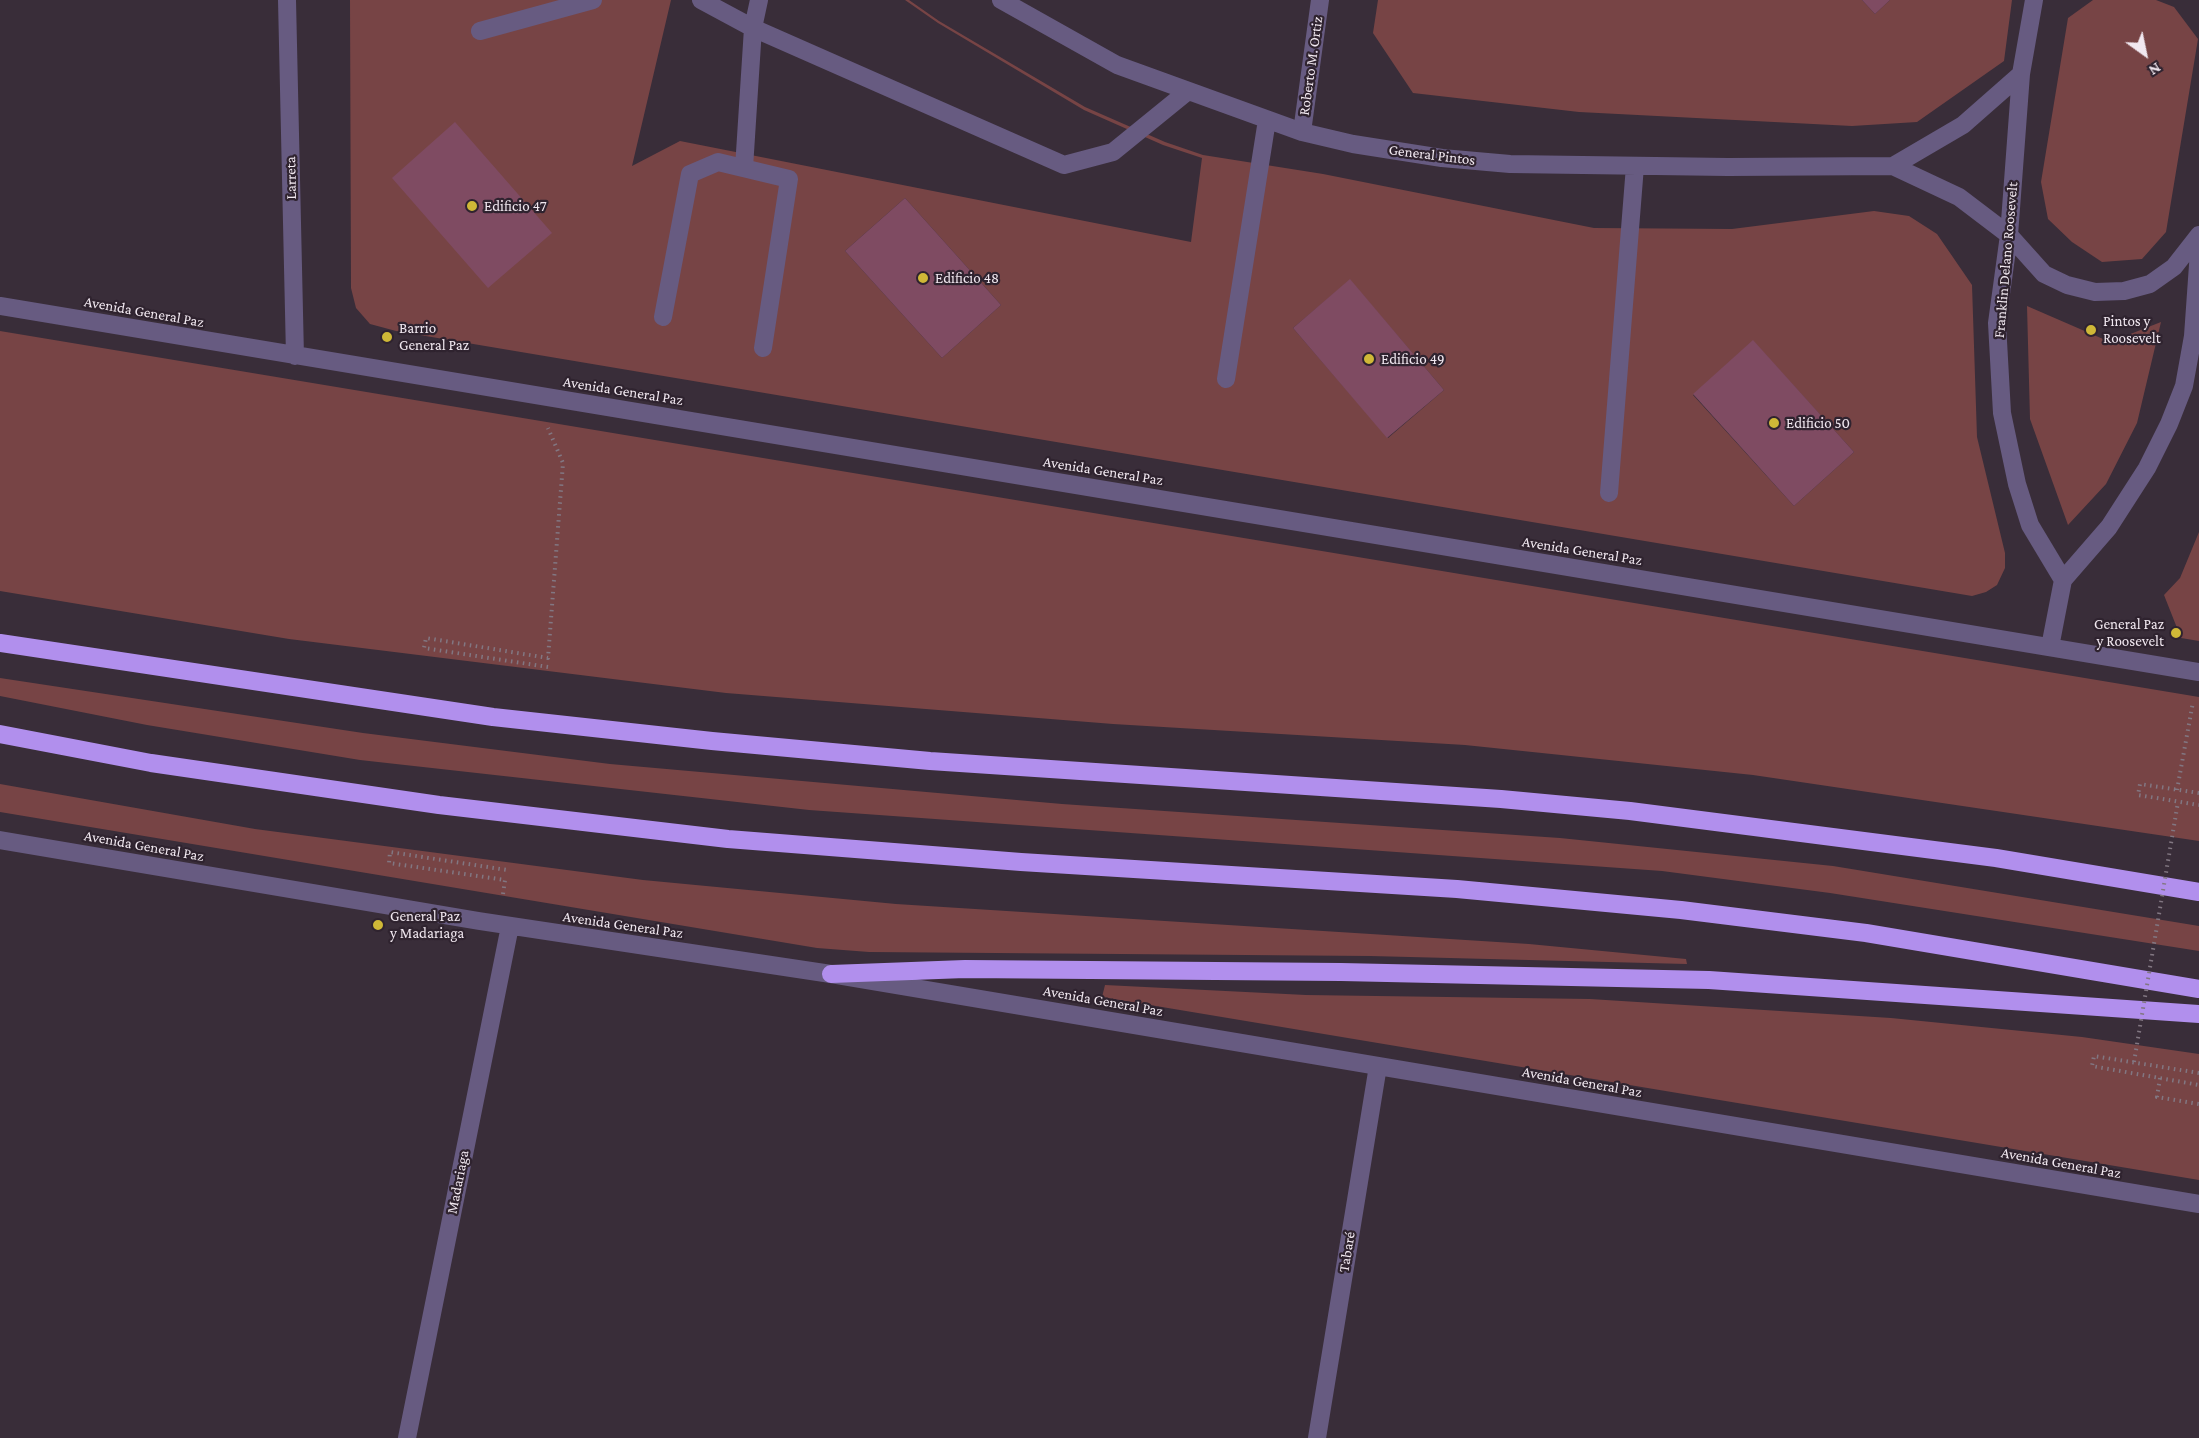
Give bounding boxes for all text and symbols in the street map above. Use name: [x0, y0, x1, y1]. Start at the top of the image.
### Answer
street label: Roberto M. Ortiz: [1295, 15, 1327, 117]
north arrow: [2115, 24, 2175, 84]
text: N: [2146, 59, 2164, 80]
street label: General Pintos: [1388, 141, 1476, 169]
street label: Larreta: [282, 156, 300, 200]
street label: Franklin Delano Roosevelt: [1990, 181, 2022, 339]
place label: Edificio 47: [484, 197, 547, 215]
marker: Edificio 47: [465, 199, 479, 213]
place label: Edificio 48: [935, 269, 999, 287]
marker: Edificio 48: [916, 271, 930, 285]
street label: Avenida General Paz: [83, 293, 205, 331]
place label: Pintos y Roosevelt: [2103, 312, 2161, 347]
place label: Barrio General Paz: [399, 319, 469, 354]
marker: Pintos y Roosevelt: [2084, 323, 2098, 337]
marker: Barrio General Paz: [380, 330, 394, 344]
place label: Edificio 49: [1381, 350, 1445, 368]
marker: Edificio 49: [1362, 352, 1376, 366]
street label: Avenida General Paz: [562, 373, 684, 409]
place label: Edificio 50: [1786, 414, 1850, 432]
marker: Edificio 50: [1767, 416, 1781, 430]
street label: Avenida General Paz: [1042, 453, 1164, 489]
street label: Avenida General Paz: [1521, 533, 1643, 569]
place label: General Paz y Roosevelt: [2094, 615, 2164, 650]
marker: General Paz y Roosevelt: [2169, 626, 2183, 640]
street label: Avenida General Paz: [83, 827, 205, 865]
place label: General Paz y Madariaga: [390, 907, 464, 942]
street label: Avenida General Paz: [562, 908, 684, 942]
marker: General Paz y Madariaga: [371, 918, 385, 932]
street label: Avenida General Paz: [1042, 982, 1164, 1020]
street label: Avenida General Paz: [1521, 1063, 1643, 1101]
street label: Avenida General Paz: [2000, 1144, 2122, 1182]
street label: Madariaga: [443, 1149, 473, 1215]
street label: Tabaré: [1335, 1230, 1359, 1274]

